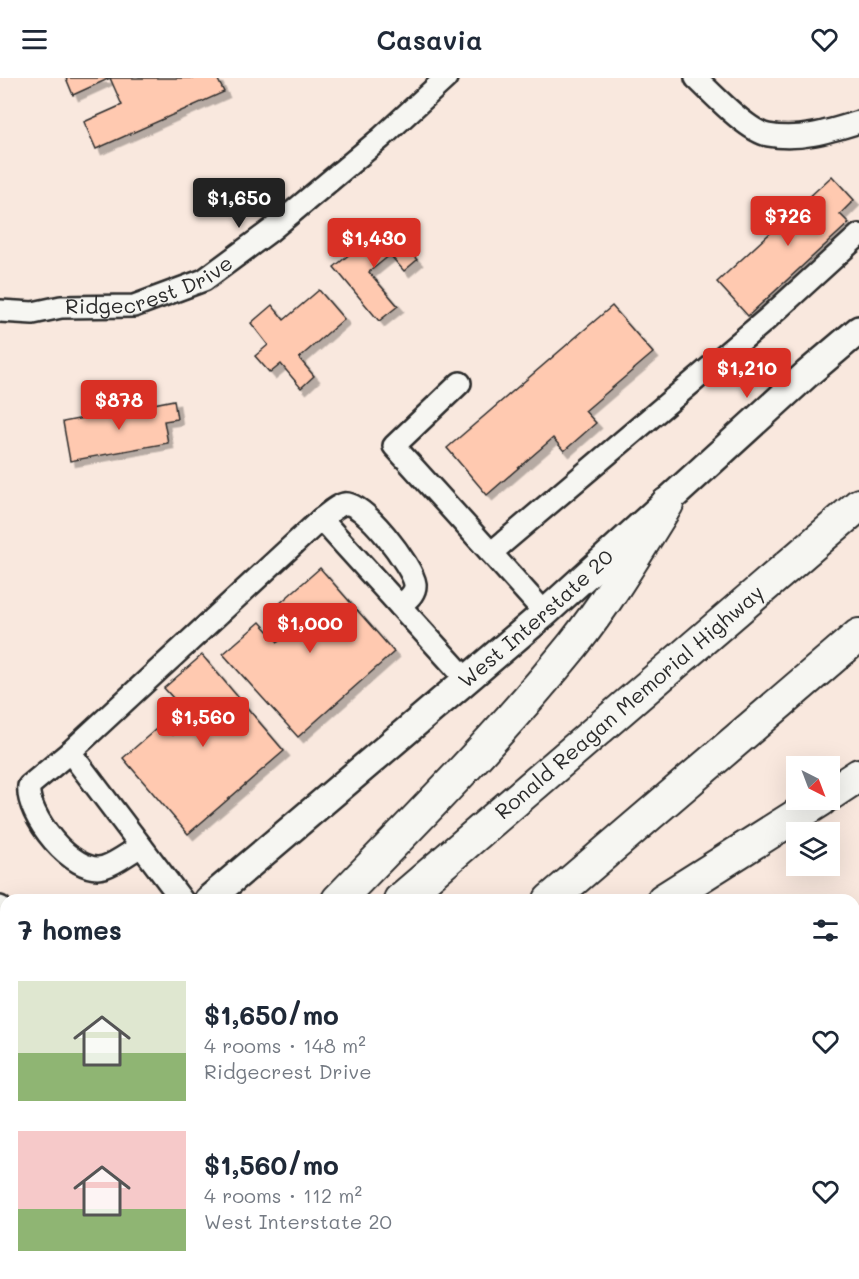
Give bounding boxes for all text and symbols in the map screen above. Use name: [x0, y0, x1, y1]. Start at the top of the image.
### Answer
text: Casavia: [376, 22, 483, 57]
icon: menu: [18, 23, 51, 56]
icon: heart: [808, 23, 841, 56]
pin: $1,650: [190, 178, 288, 229]
text: $1,650: [207, 184, 271, 210]
pin: $726: [752, 196, 824, 247]
text: $726: [765, 202, 811, 228]
pin: $1,430: [325, 218, 423, 269]
text: $1,430: [342, 224, 406, 250]
street label: Ridgecrest Drive: [65, 248, 237, 319]
pin: $1,210: [698, 348, 796, 399]
text: $1,210: [717, 354, 777, 380]
pin: $878: [83, 380, 155, 431]
text: $878: [95, 386, 143, 412]
street label: West Interstate 20: [452, 543, 618, 693]
street label: Ronald Reagan Memorial Highway: [489, 578, 769, 824]
pin: $1,000: [261, 603, 359, 654]
text: $1,000: [277, 609, 343, 635]
pin: $1,560: [154, 697, 252, 748]
text: $1,560: [171, 703, 235, 729]
north arrow: [786, 756, 840, 810]
map controls: [786, 756, 840, 876]
button: layers: [786, 822, 840, 876]
text: 7 homes: [18, 913, 122, 947]
icon: filters: [809, 914, 842, 947]
text: $1,650/mo: [204, 998, 339, 1032]
icon: home: [66, 1005, 138, 1077]
icon: heart: [809, 1025, 842, 1058]
text: 4 rooms · 148 m²: [204, 1032, 366, 1058]
text: Ridgecrest Drive: [204, 1058, 372, 1084]
text: $1,560/mo: [204, 1148, 339, 1182]
icon: home: [66, 1155, 138, 1227]
icon: heart: [809, 1175, 842, 1208]
text: 4 rooms · 112 m²: [204, 1182, 362, 1208]
text: West Interstate 20: [204, 1208, 392, 1234]

